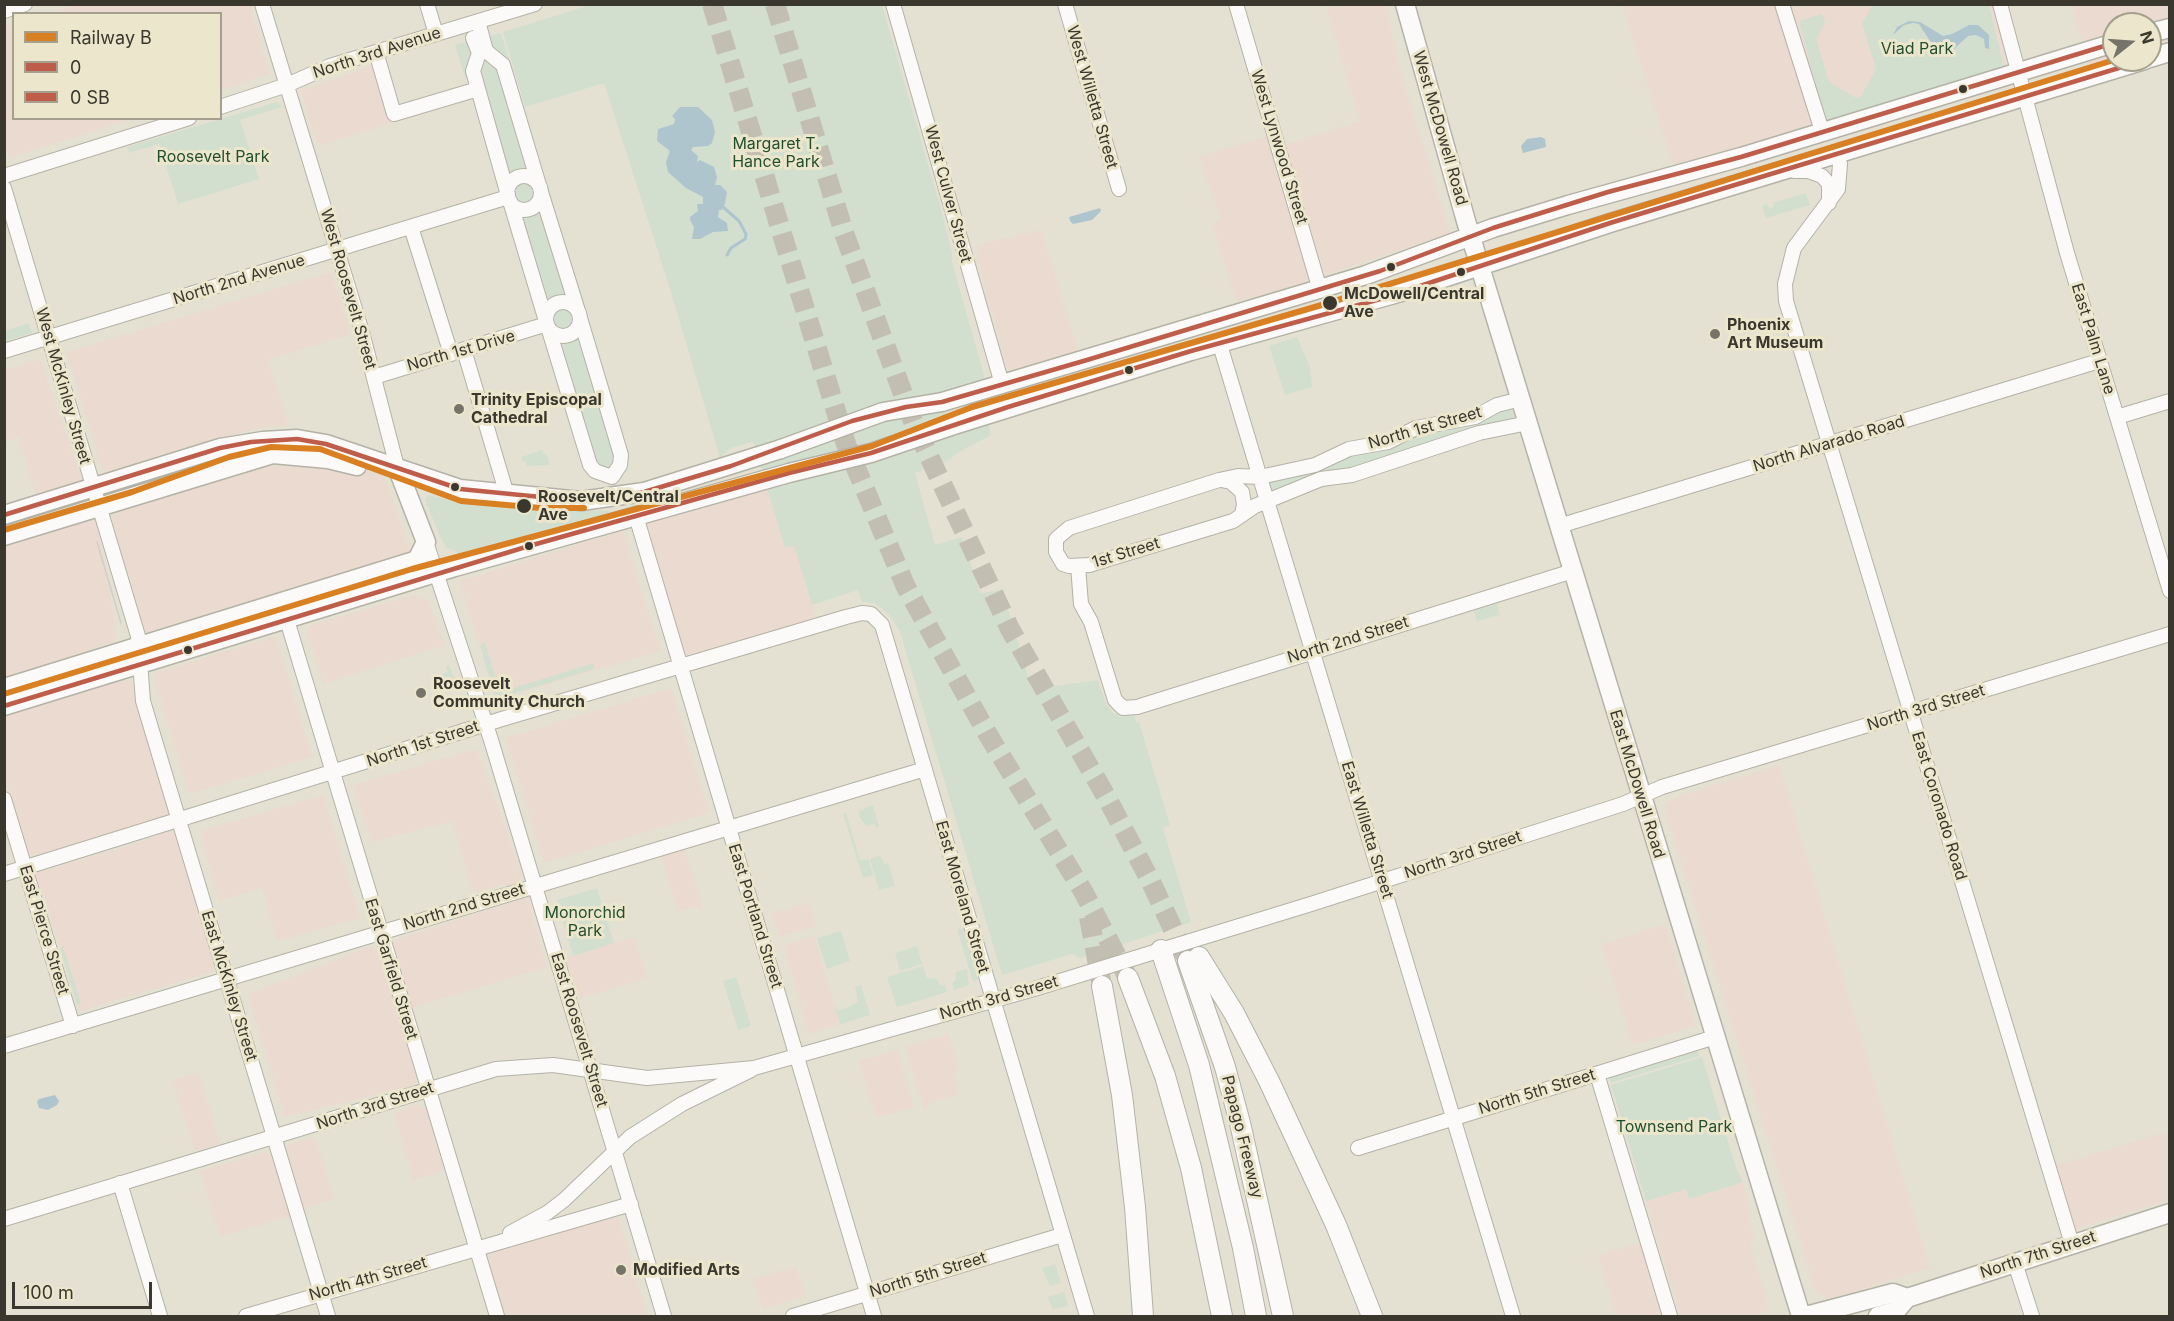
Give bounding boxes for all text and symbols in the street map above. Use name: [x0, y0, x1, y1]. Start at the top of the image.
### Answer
legend: [12, 12, 222, 120]
north arrow: [2102, 12, 2162, 72]
street label: North 3rd Avenue: [311, 23, 443, 83]
street label: West Willetta Street: [1062, 23, 1122, 171]
text: Railway B: [70, 27, 152, 48]
text: N: [2136, 29, 2159, 46]
park label: Viad Park: [1881, 39, 1953, 59]
street label: West McDowell Road: [1409, 49, 1471, 207]
text: 0: [70, 57, 81, 78]
street label: West Lynwood Street: [1246, 68, 1312, 226]
unlabelled marker: [1957, 83, 1969, 95]
text: 0 SB: [70, 87, 110, 108]
street label: West Culver Street: [920, 123, 976, 265]
park label: Margaret T. Hance Park: [732, 134, 820, 172]
park label: Roosevelt Park: [157, 147, 269, 167]
street label: West Roosevelt Street: [316, 206, 380, 372]
street label: North 2nd Avenue: [171, 251, 307, 309]
unlabelled marker: [1385, 261, 1397, 273]
unlabelled marker: [1455, 266, 1467, 278]
street label: East Palm Lane: [2067, 281, 2119, 397]
place label: McDowell/Central Ave: [1344, 284, 1484, 322]
marker: McDowell/Central Ave: [1321, 294, 1339, 312]
street label: West McKinley Street: [31, 306, 95, 466]
place label: Phoenix Art Museum: [1727, 315, 1823, 353]
street label: North 1st Drive: [405, 326, 517, 376]
marker: Phoenix Art Museum: [1708, 327, 1722, 341]
unlabelled marker: [1123, 364, 1135, 376]
place label: Trinity Episcopal Cathedral: [471, 390, 602, 428]
marker: Trinity Episcopal Cathedral: [452, 402, 466, 416]
street label: North 1st Street: [1366, 403, 1484, 453]
street label: North Alvarado Road: [1751, 412, 1907, 476]
unlabelled marker: [449, 481, 461, 493]
place label: Roosevelt/Central Ave: [538, 487, 679, 525]
marker: Roosevelt/Central Ave: [515, 497, 533, 515]
street label: 1st Street: [1090, 534, 1162, 572]
unlabelled marker: [523, 540, 535, 552]
street label: North 2nd Street: [1285, 612, 1411, 668]
unlabelled marker: [182, 644, 194, 656]
place label: Roosevelt Community Church: [433, 674, 585, 712]
street label: North 3rd Street: [1865, 681, 1987, 735]
marker: Roosevelt Community Church: [414, 686, 428, 700]
street label: East McDowell Road: [1605, 707, 1669, 861]
street label: North 1st Street: [364, 717, 482, 771]
street label: East Coronado Road: [1907, 729, 1971, 883]
street label: East Willetta Street: [1337, 759, 1397, 901]
street label: East Moreland Street: [931, 819, 993, 975]
street label: North 3rd Street: [1402, 827, 1524, 883]
street label: East Portland Street: [724, 842, 786, 990]
street label: East Pierce Street: [15, 863, 73, 997]
street label: North 2nd Street: [401, 879, 527, 935]
street label: East Garfield Street: [360, 896, 422, 1042]
park label: Monorchid Park: [544, 903, 626, 941]
street label: East McKinley Street: [197, 908, 261, 1064]
street label: East Roosevelt Street: [546, 950, 612, 1110]
street label: North 3rd Street: [938, 972, 1060, 1024]
street label: North 5th Street: [1476, 1065, 1598, 1119]
street label: Papago Freeway: [1217, 1074, 1267, 1200]
street label: North 3rd Street: [314, 1078, 436, 1134]
park label: Townsend Park: [1616, 1117, 1732, 1137]
street label: North 7th Street: [1978, 1227, 2098, 1283]
street label: North 5th Street: [867, 1248, 989, 1302]
street label: North 4th Street: [307, 1253, 429, 1305]
place label: Modified Arts: [633, 1260, 740, 1280]
marker: Modified Arts: [614, 1263, 628, 1277]
scale bar: [15, 1270, 154, 1308]
text: 100 m: [23, 1282, 74, 1303]

